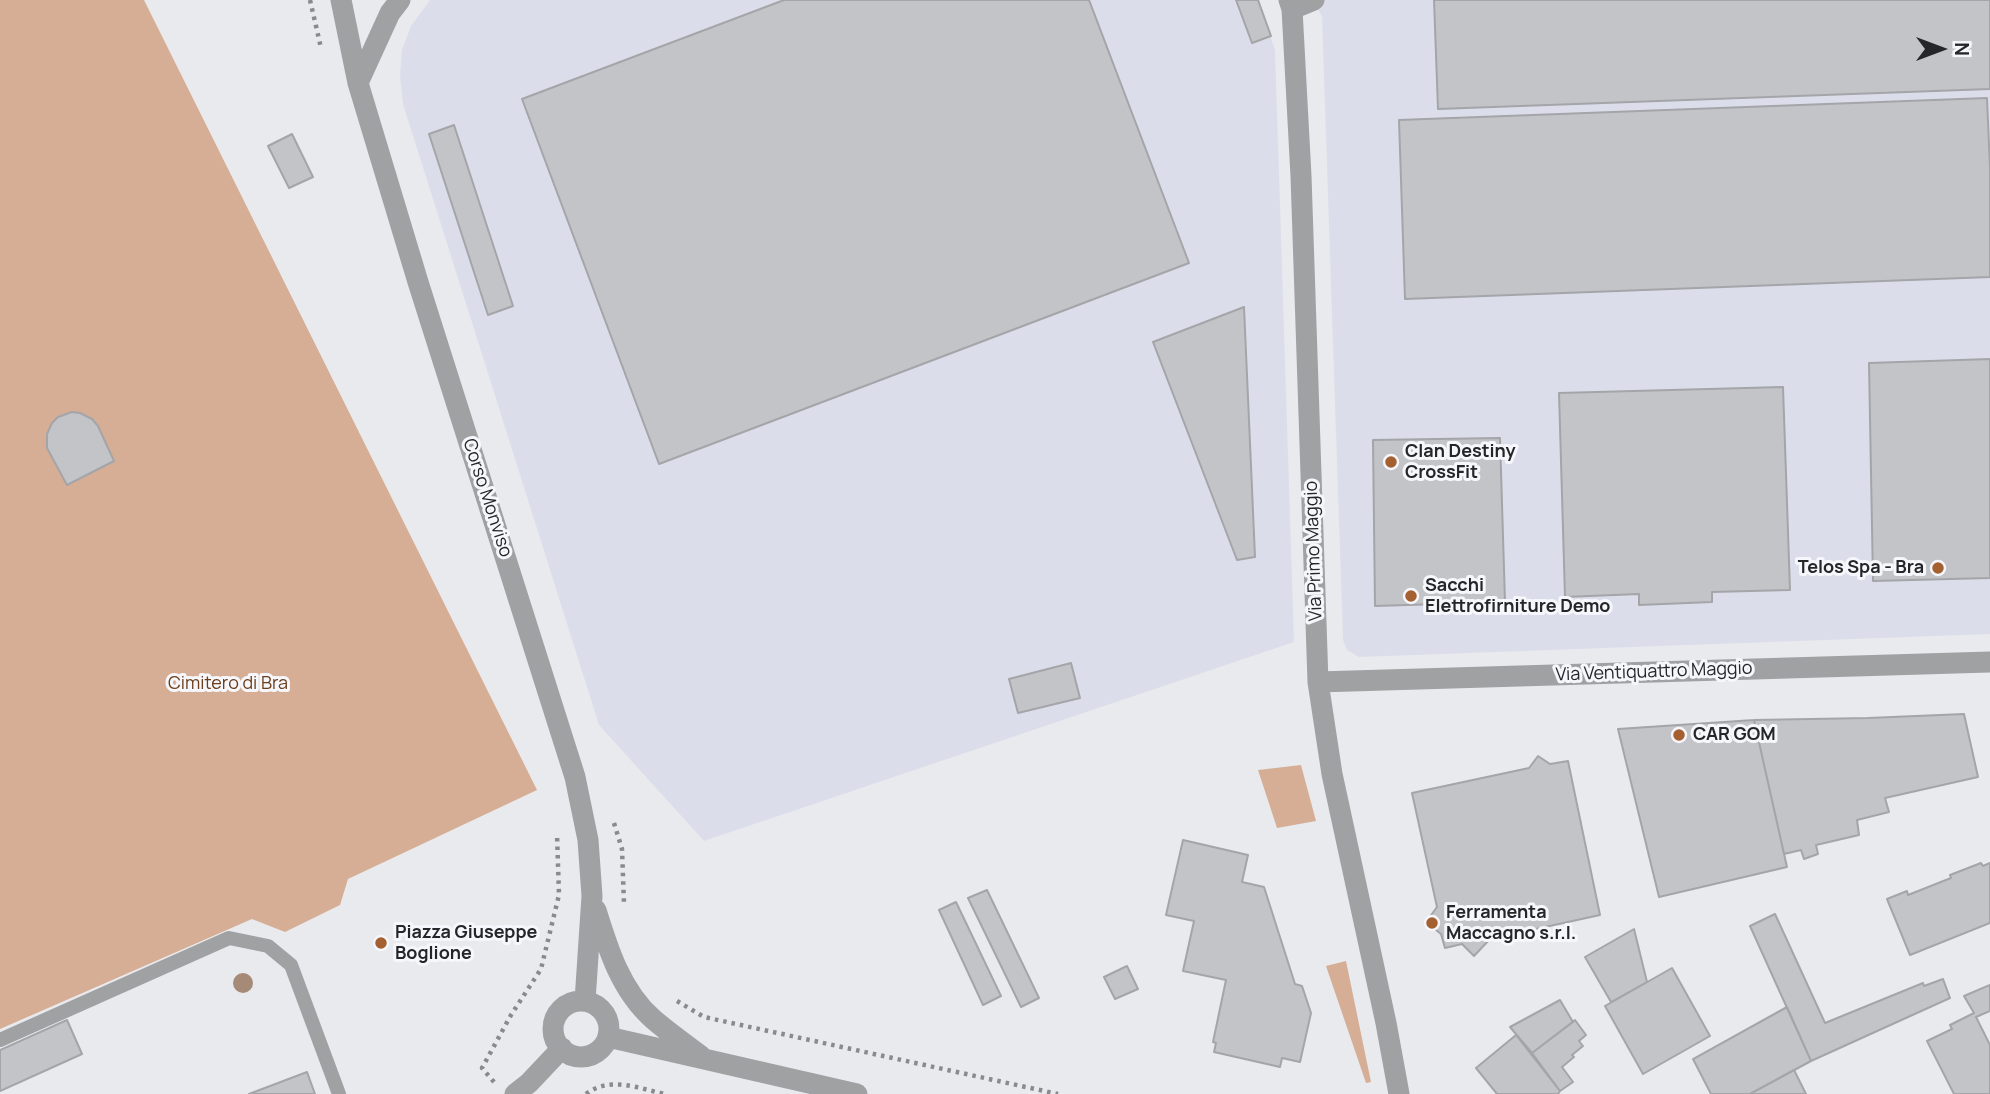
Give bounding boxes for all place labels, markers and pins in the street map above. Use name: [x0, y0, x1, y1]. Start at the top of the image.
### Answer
place label: Clan Destiny CrossFit: [1405, 441, 1516, 484]
marker: Clan Destiny CrossFit: [1383, 454, 1399, 470]
place label: Telos Spa - Bra: [1798, 557, 1924, 579]
marker: Telos Spa - Bra: [1930, 560, 1946, 576]
place label: Sacchi Elettrofirniture Demo: [1425, 575, 1610, 618]
marker: Sacchi Elettrofirniture Demo: [1403, 588, 1419, 604]
place label: CAR GOM: [1693, 724, 1776, 746]
marker: CAR GOM: [1671, 727, 1687, 743]
place label: Ferramenta Maccagno s.r.l.: [1446, 902, 1576, 944]
marker: Ferramenta Maccagno s.r.l.: [1424, 915, 1440, 931]
place label: Piazza Giuseppe Boglione: [395, 922, 537, 964]
marker: Piazza Giuseppe Boglione: [373, 935, 389, 951]

